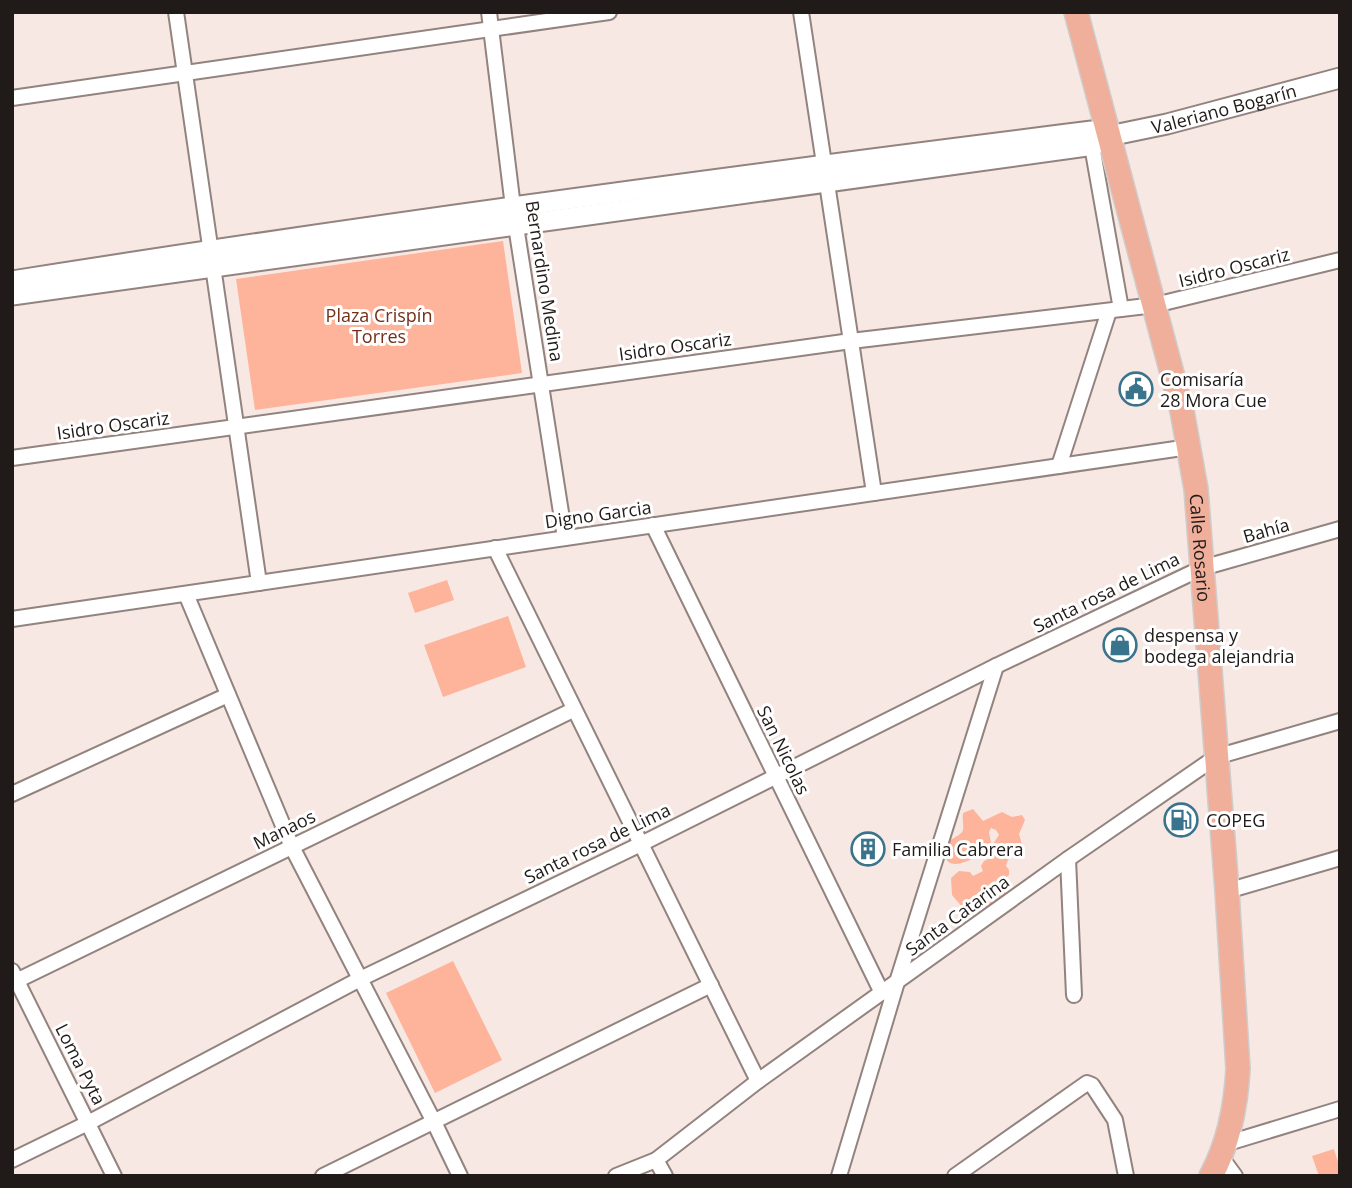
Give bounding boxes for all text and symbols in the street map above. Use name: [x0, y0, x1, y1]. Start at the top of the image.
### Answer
street label: Valeriano Bogarín: [1149, 78, 1299, 139]
street label: Bernardino Medina: [520, 199, 570, 363]
street label: Isidro Oscariz: [1176, 242, 1292, 292]
park label: Plaza Crispín Torres: [326, 303, 432, 348]
street label: Isidro Oscariz: [617, 326, 733, 366]
place label: Comisaría 28 Mora Cue: [1160, 367, 1267, 412]
public building icon: Comisaría 28 Mora Cue: [1117, 370, 1155, 408]
street label: Isidro Oscariz: [55, 405, 171, 445]
street label: Calle Rosario: [1184, 493, 1217, 603]
street label: Digno Garcia: [543, 495, 653, 533]
street label: Bahía: [1240, 512, 1292, 548]
street label: Santa rosa de Lima: [1029, 546, 1183, 638]
place label: despensa y bodega alejandria: [1144, 623, 1295, 668]
shop icon: despensa y bodega alejandria: [1101, 626, 1139, 664]
street label: San Nicolas: [752, 701, 816, 799]
street label: Santa rosa de Lima: [520, 797, 674, 889]
fuel station icon: COPEG: [1162, 801, 1200, 839]
street label: Manaos: [249, 804, 319, 854]
place label: COPEG: [1206, 808, 1265, 832]
building icon: Familia Cabrera: [849, 830, 887, 868]
place label: Familia Cabrera: [892, 837, 1023, 861]
street label: Santa Catarina: [900, 869, 1014, 961]
street label: Loma Pyta: [50, 1019, 112, 1109]

